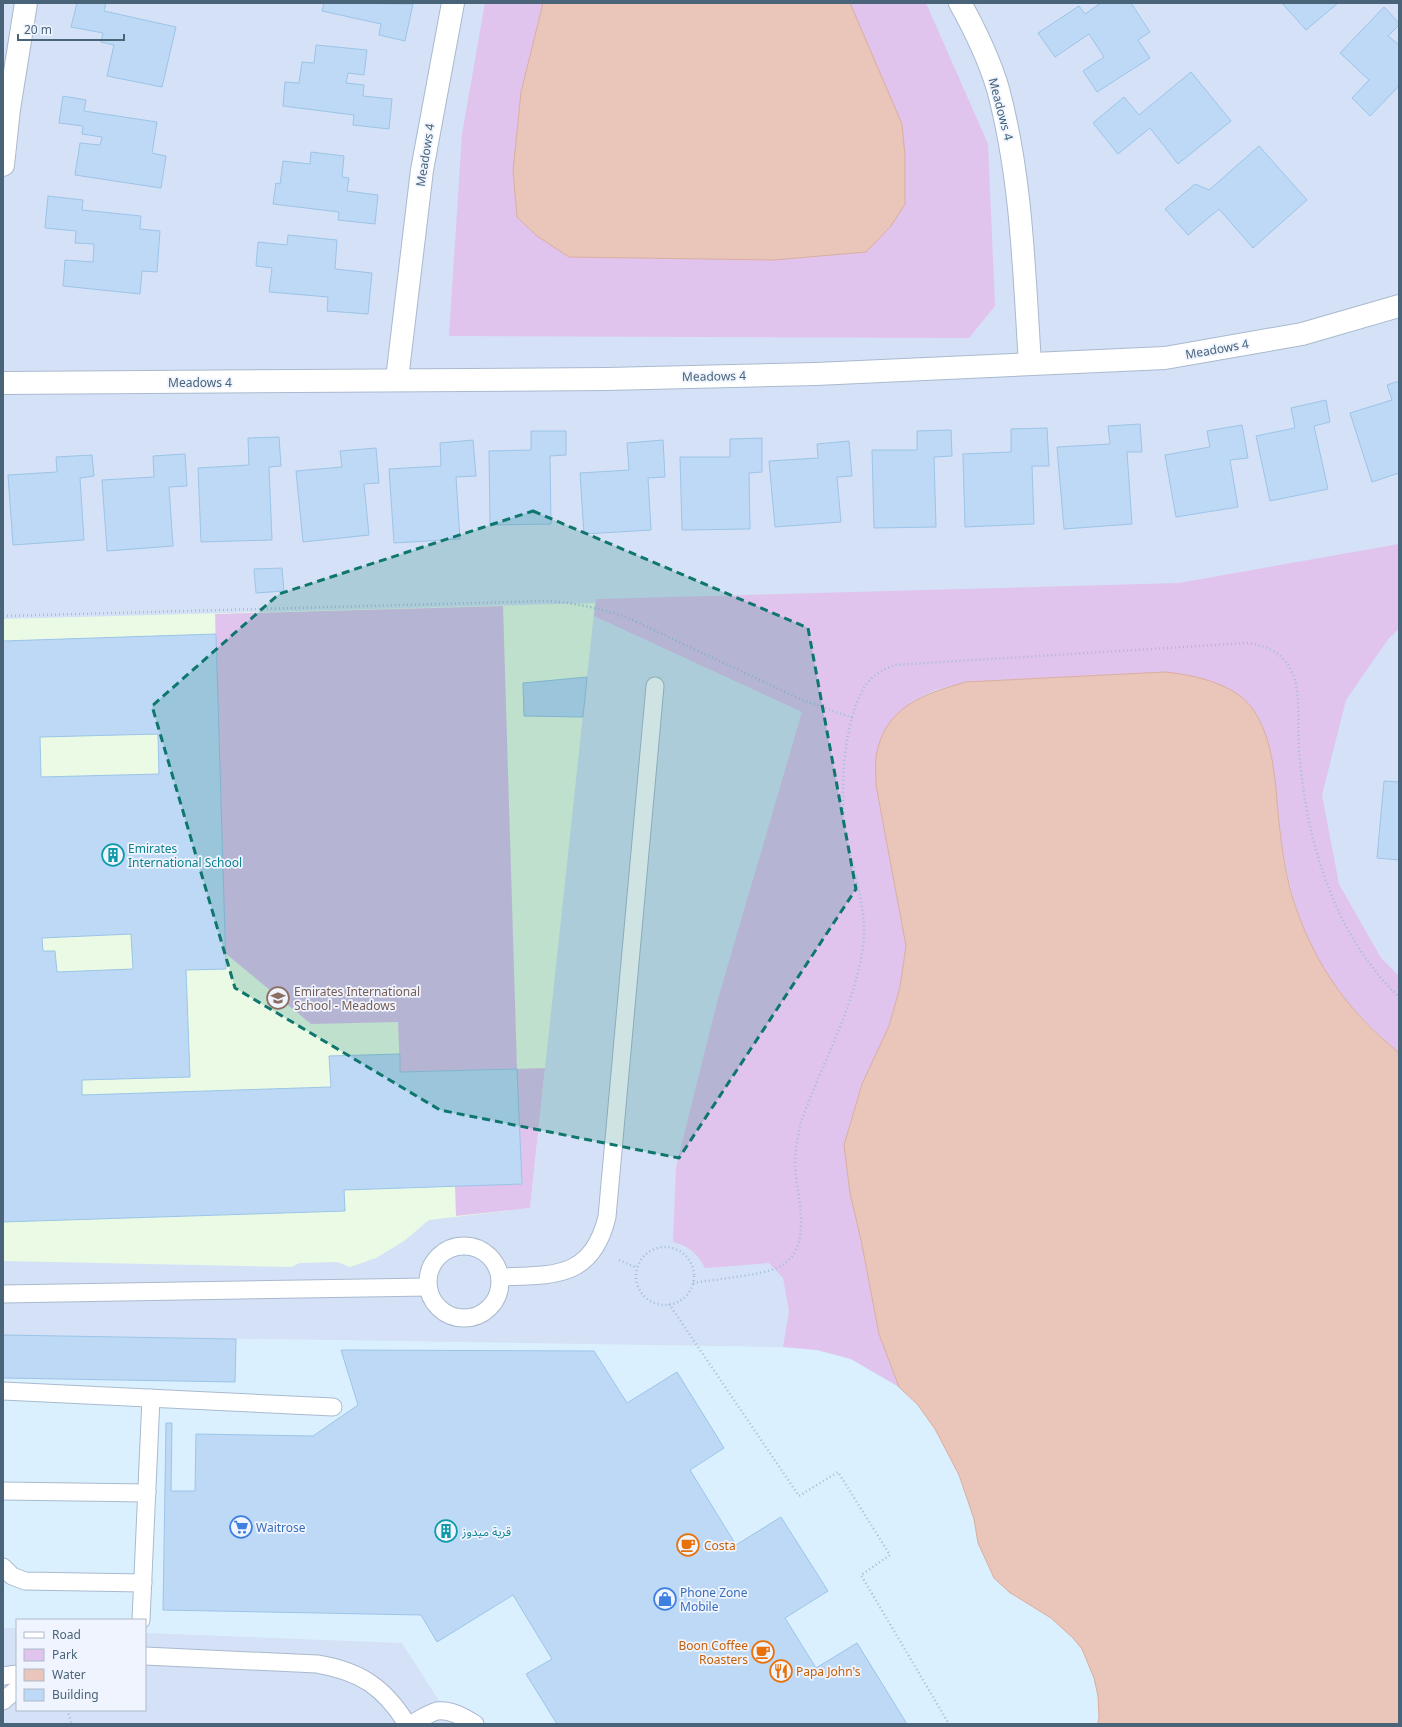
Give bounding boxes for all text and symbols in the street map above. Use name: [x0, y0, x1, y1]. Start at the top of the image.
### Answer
scale bar: [18, 16, 124, 42]
text: 20 m: [24, 21, 52, 38]
street label: Meadows 4: [985, 76, 1018, 142]
street label: Meadows 4: [412, 122, 438, 188]
street label: Meadows 4: [1184, 335, 1250, 363]
street label: Meadows 4: [682, 367, 746, 385]
street label: Meadows 4: [168, 374, 232, 391]
place label: Emirates International School: [128, 840, 242, 871]
building icon: Emirates International School: [100, 842, 126, 868]
place label: Emirates International School - Meadows: [294, 983, 420, 1014]
school or university icon: Emirates International School - Meadows: [265, 985, 291, 1011]
supermarket icon: Waitrose: [228, 1514, 254, 1540]
building icon: قرية ميدوز: [433, 1518, 459, 1544]
place label: Waitrose: [256, 1519, 306, 1536]
place label: قرية ميدوز: [461, 1523, 511, 1540]
cafe icon: Costa: [675, 1532, 701, 1558]
place label: Costa: [704, 1537, 736, 1554]
place label: Phone Zone Mobile: [680, 1584, 748, 1615]
shop icon: Phone Zone Mobile: [652, 1586, 678, 1612]
legend: [16, 1619, 146, 1711]
text: Road: [52, 1626, 81, 1643]
place label: Boon Coffee Roasters: [679, 1637, 748, 1668]
cafe icon: Boon Coffee Roasters: [750, 1639, 776, 1665]
text: Park: [52, 1646, 78, 1663]
restaurant icon: Papa John's: [768, 1658, 794, 1684]
place label: Papa John's: [796, 1663, 861, 1680]
text: Water: [52, 1666, 86, 1683]
text: Building: [52, 1686, 99, 1703]

